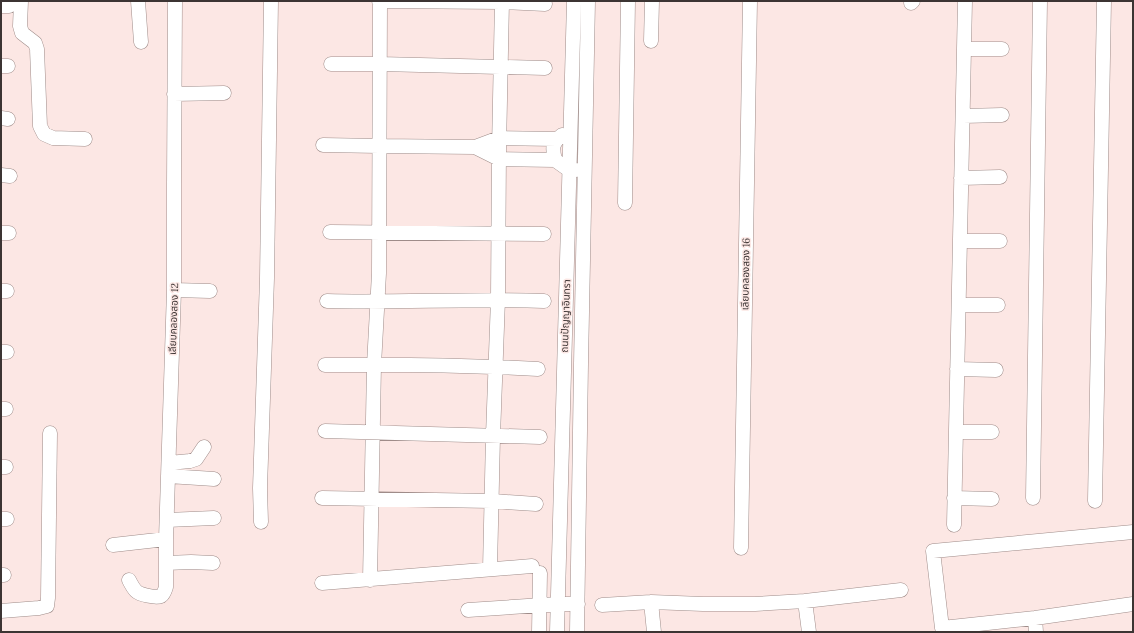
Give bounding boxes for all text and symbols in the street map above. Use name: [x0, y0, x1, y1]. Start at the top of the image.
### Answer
street label: เลียบคลองสอง 16: [738, 237, 753, 310]
street label: ถนนปัญญาอินทรา: [558, 279, 573, 353]
street label: เลียบคลองสอง 12: [166, 283, 181, 355]

